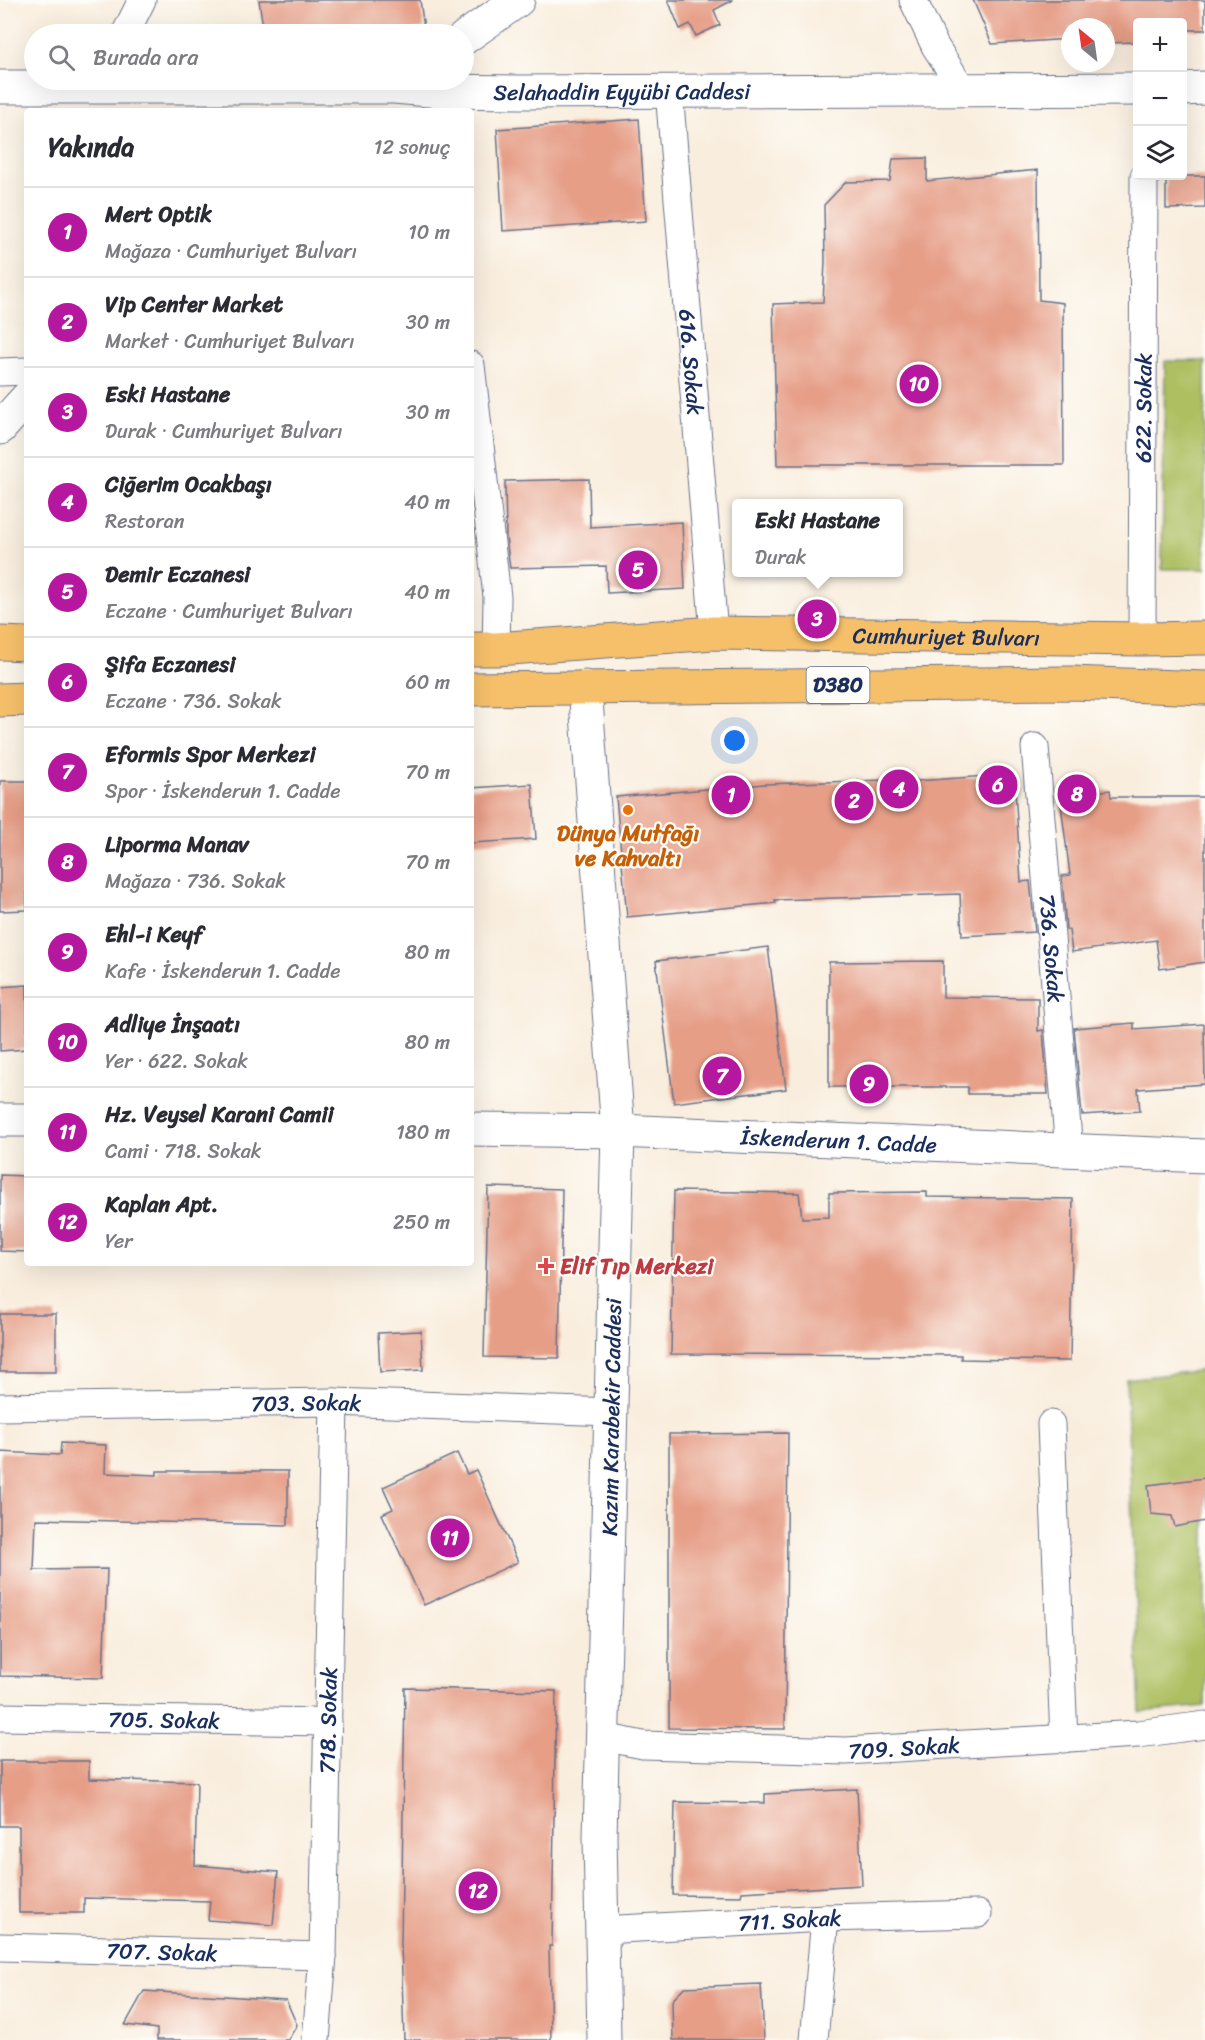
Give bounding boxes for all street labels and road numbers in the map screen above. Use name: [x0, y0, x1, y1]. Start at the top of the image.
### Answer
street label: Selahaddin Eyyübi Caddesi: [493, 72, 751, 112]
street label: 616. Sokak: [667, 308, 715, 417]
street label: 622. Sokak: [1124, 353, 1163, 463]
street label: Cumhuriyet Bulvarı: [852, 616, 1040, 658]
road number: D380: [806, 667, 870, 703]
street label: 736. Sokak: [1027, 892, 1075, 1005]
street label: İskenderun 1. Cadde: [739, 1117, 938, 1165]
street label: Kazım Karabekir Caddesi: [590, 1297, 633, 1536]
street label: 703. Sokak: [251, 1383, 362, 1423]
street label: 718. Sokak: [308, 1666, 349, 1774]
street label: 705. Sokak: [108, 1700, 220, 1740]
street label: 709. Sokak: [847, 1725, 961, 1771]
street label: 711. Sokak: [737, 1899, 842, 1943]
street label: 707. Sokak: [106, 1931, 218, 1973]

